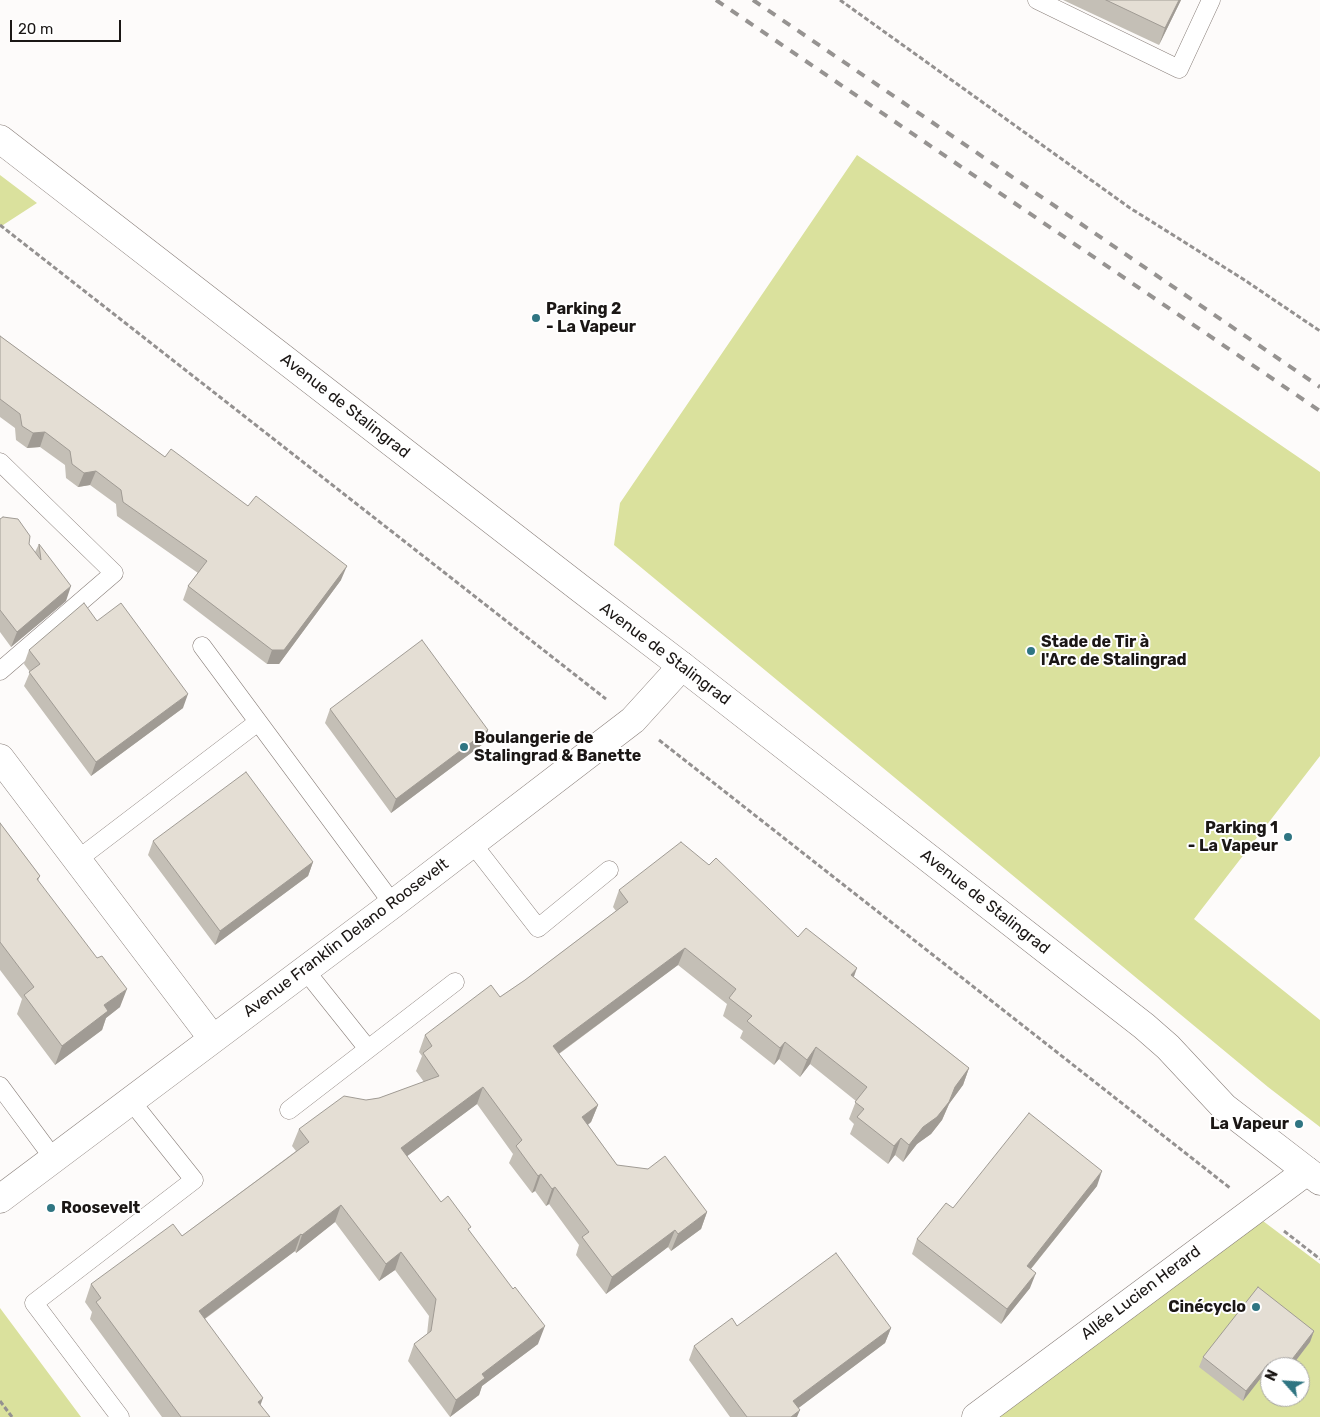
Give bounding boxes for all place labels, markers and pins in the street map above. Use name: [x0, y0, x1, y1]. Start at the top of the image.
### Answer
place label: Parking 2 - La Vapeur: [546, 299, 636, 337]
marker: Parking 2 - La Vapeur: [530, 312, 542, 324]
place label: Stade de Tir à l'Arc de Stalingrad: [1041, 632, 1187, 670]
marker: Stade de Tir à l'Arc de Stalingrad: [1025, 645, 1037, 657]
place label: Boulangerie de Stalingrad & Banette: [474, 728, 641, 766]
marker: Boulangerie de Stalingrad & Banette: [458, 741, 470, 753]
place label: Parking 1 - La Vapeur: [1188, 818, 1278, 856]
marker: Parking 1 - La Vapeur: [1282, 831, 1294, 843]
place label: La Vapeur: [1210, 1114, 1289, 1134]
marker: La Vapeur: [1293, 1118, 1305, 1130]
place label: Roosevelt: [61, 1198, 140, 1218]
marker: Roosevelt: [45, 1202, 57, 1214]
place label: Cinécyclo: [1168, 1297, 1246, 1317]
marker: Cinécyclo: [1250, 1301, 1262, 1313]

